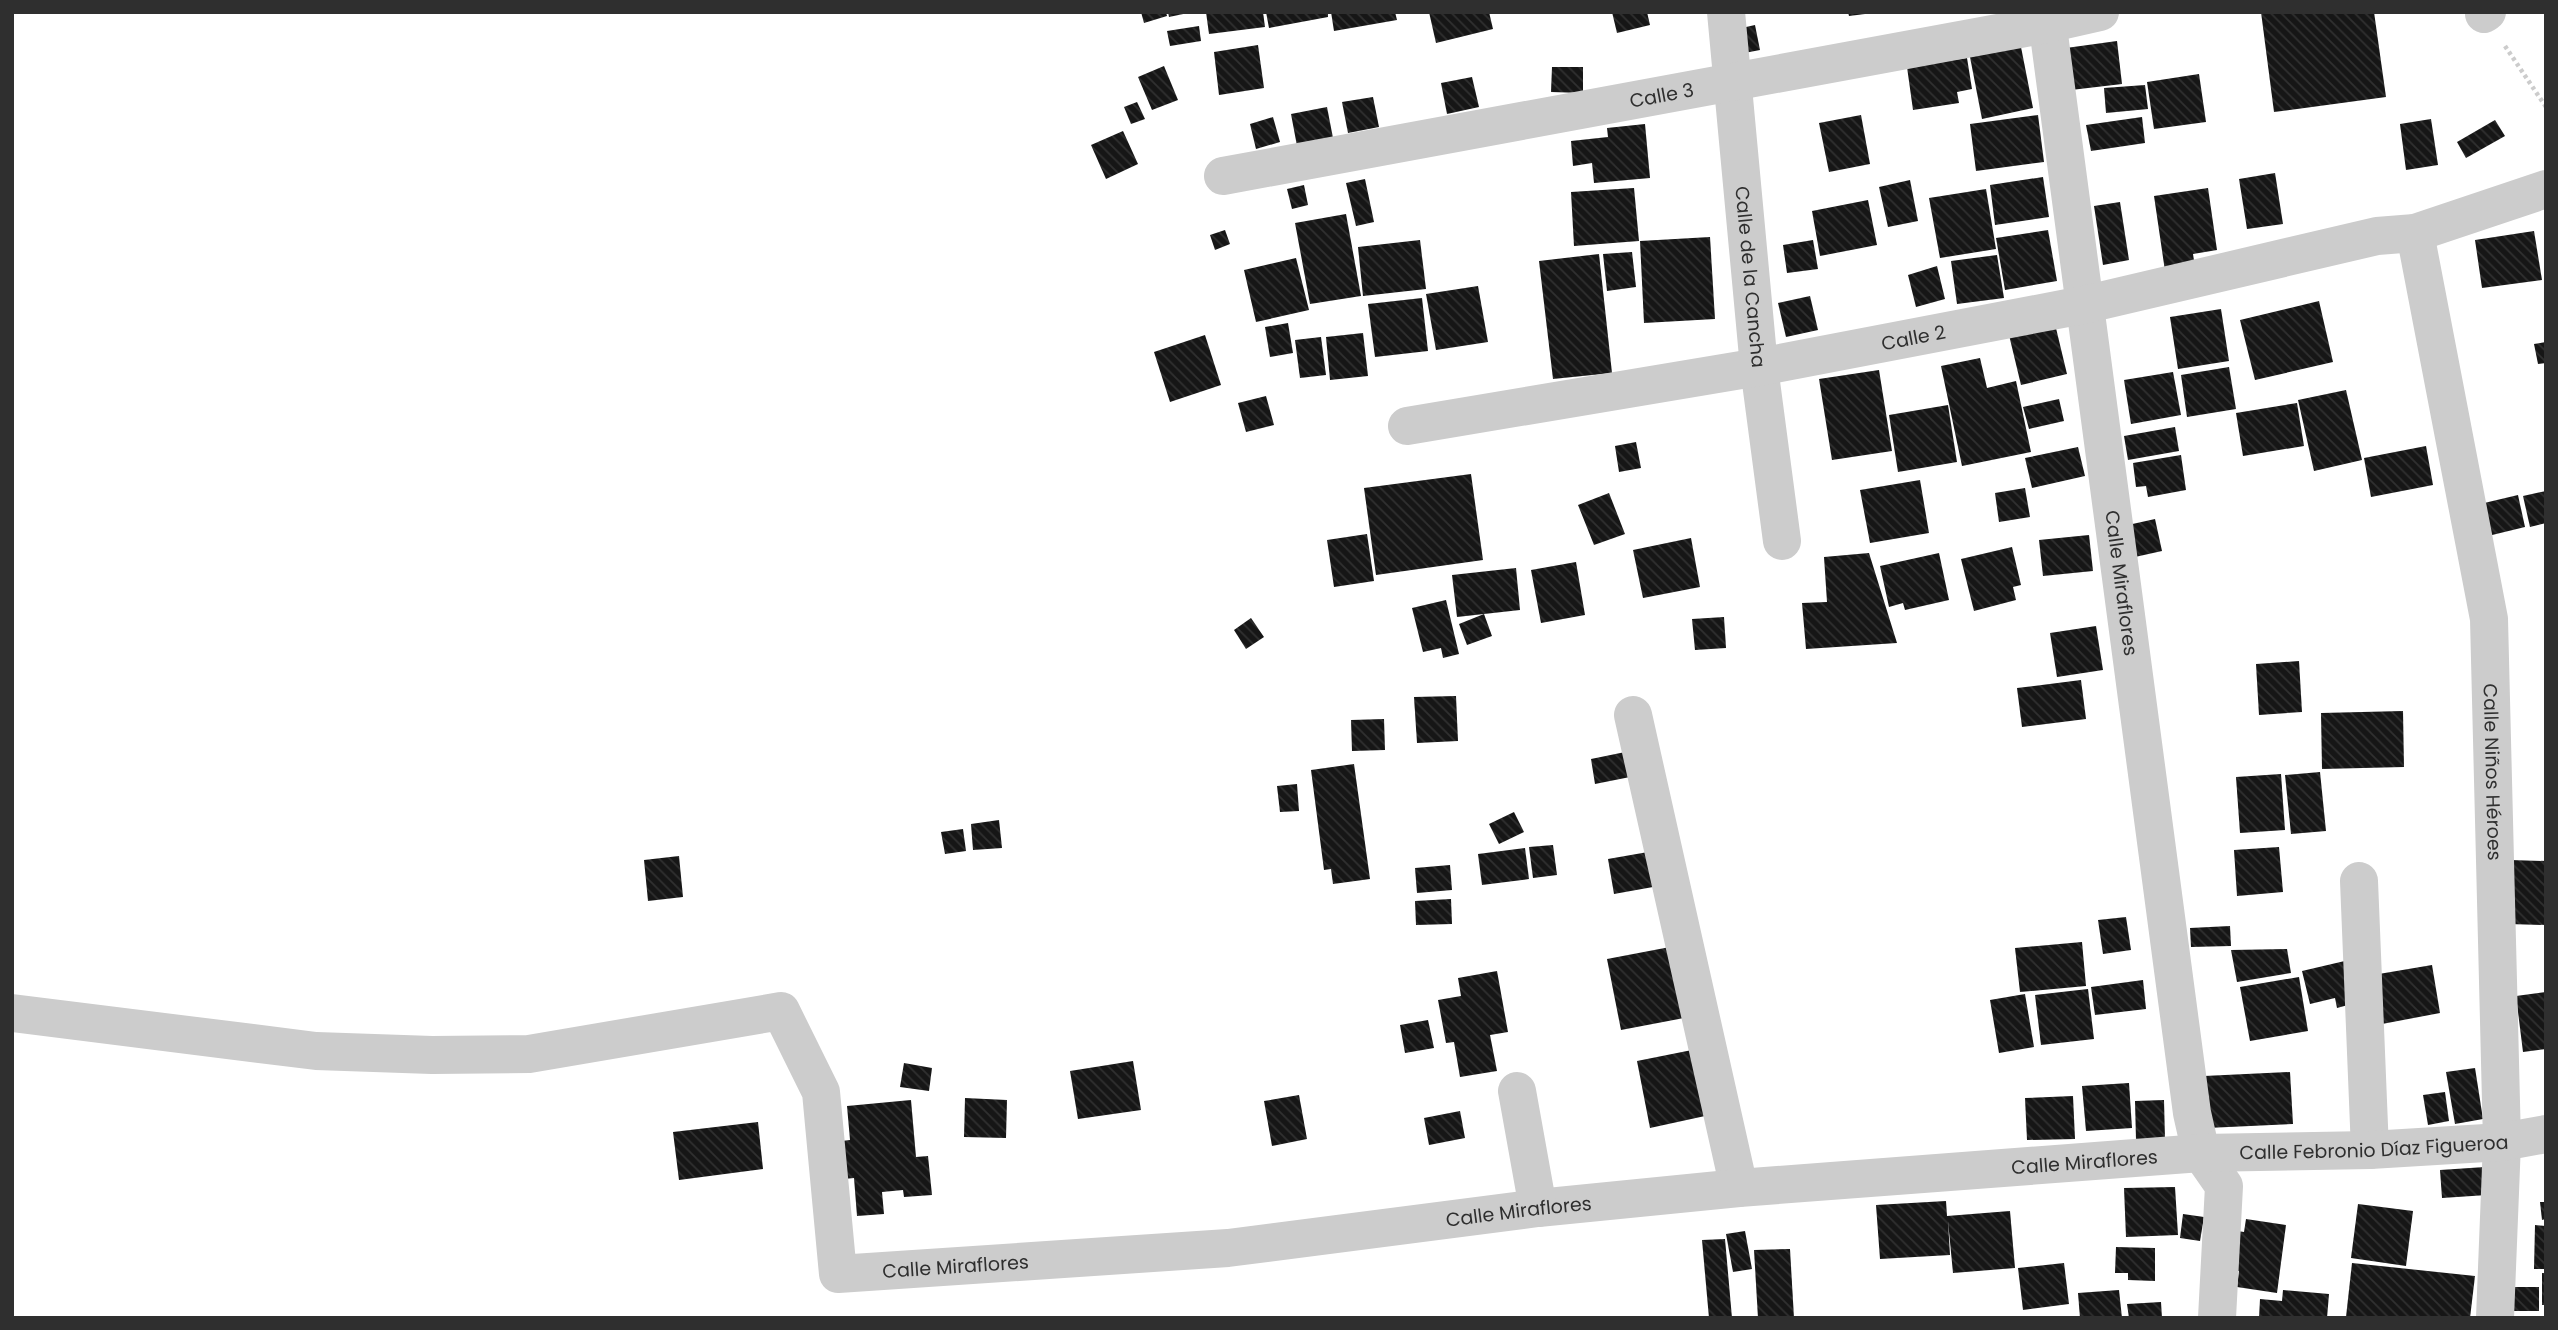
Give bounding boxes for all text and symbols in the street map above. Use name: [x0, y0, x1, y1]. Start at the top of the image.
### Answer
street label: Calle 3: [1627, 76, 1696, 114]
street label: Calle de la Cancha: [1729, 185, 1773, 369]
street label: Calle 2: [1879, 318, 1948, 357]
street label: Calle Miraflores: [2099, 509, 2145, 657]
street label: Calle Niños Héroes: [2477, 683, 2508, 861]
street label: Calle Febronio Díaz Figueroa: [2239, 1128, 2509, 1166]
street label: Calle Miraflores: [2010, 1143, 2159, 1181]
street label: Calle Miraflores: [1444, 1189, 1593, 1233]
street label: Calle Miraflores: [881, 1248, 1030, 1285]

